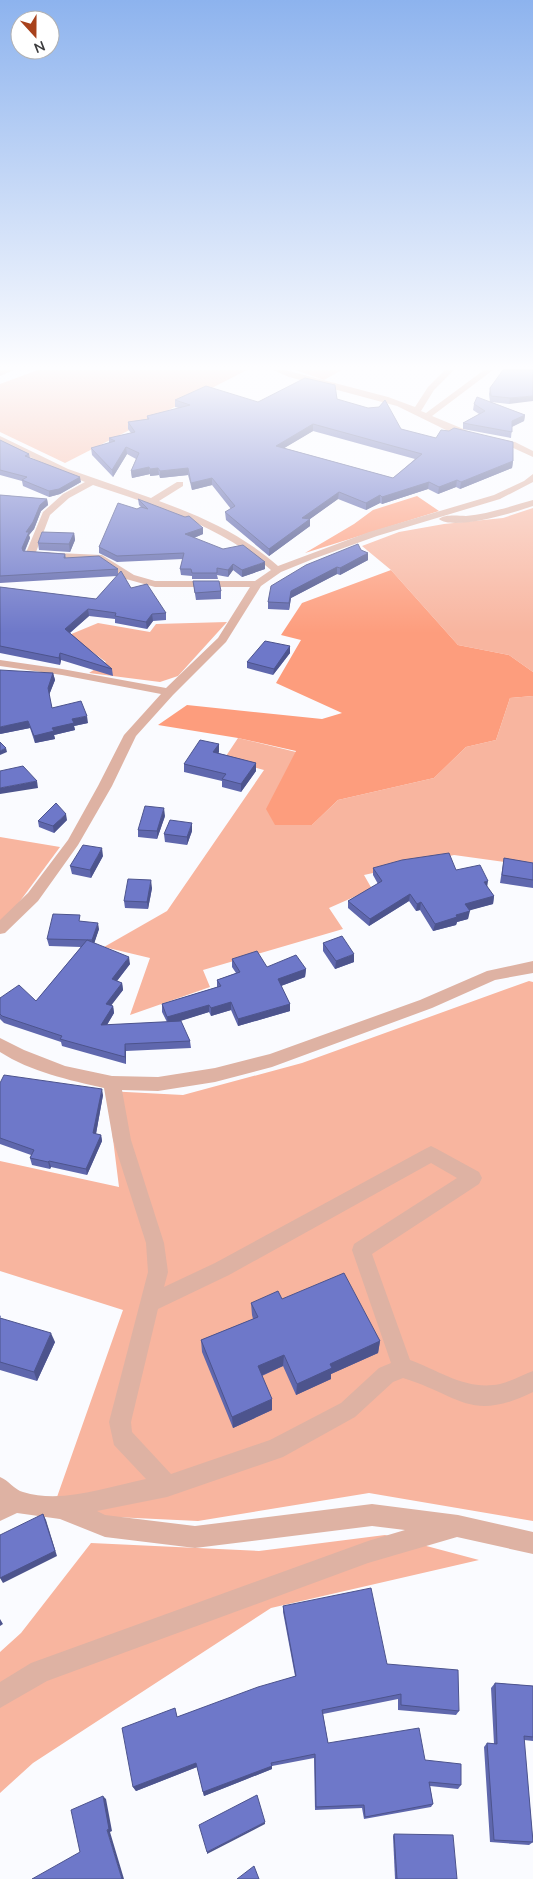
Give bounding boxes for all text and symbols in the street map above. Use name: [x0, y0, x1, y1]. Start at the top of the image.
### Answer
north arrow: [10, 10, 60, 60]
text: N: [31, 37, 48, 57]

